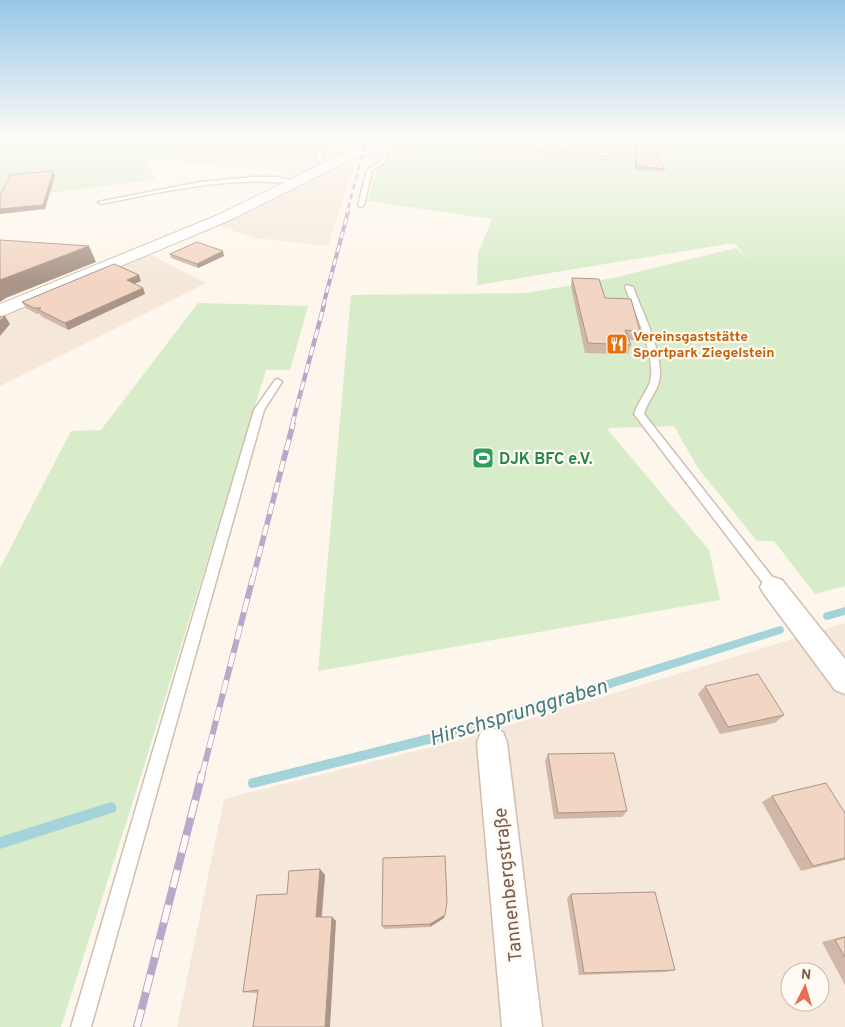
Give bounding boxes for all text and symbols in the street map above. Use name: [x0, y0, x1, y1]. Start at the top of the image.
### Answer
place label: Vereinsgaststätte Sportpark Ziegelstein: [633, 329, 774, 362]
restaurant icon: Vereinsgaststätte Sportpark Ziegelstein: [605, 332, 629, 356]
sports icon: DJK BFC e.V.: [471, 446, 495, 470]
place label: DJK BFC e.V.: [499, 450, 593, 470]
water label: Hirschsprunggraben: [426, 673, 611, 753]
street label: Tannenbergstraße: [489, 806, 529, 963]
north arrow: [780, 962, 830, 1012]
text: N: [800, 967, 812, 984]

